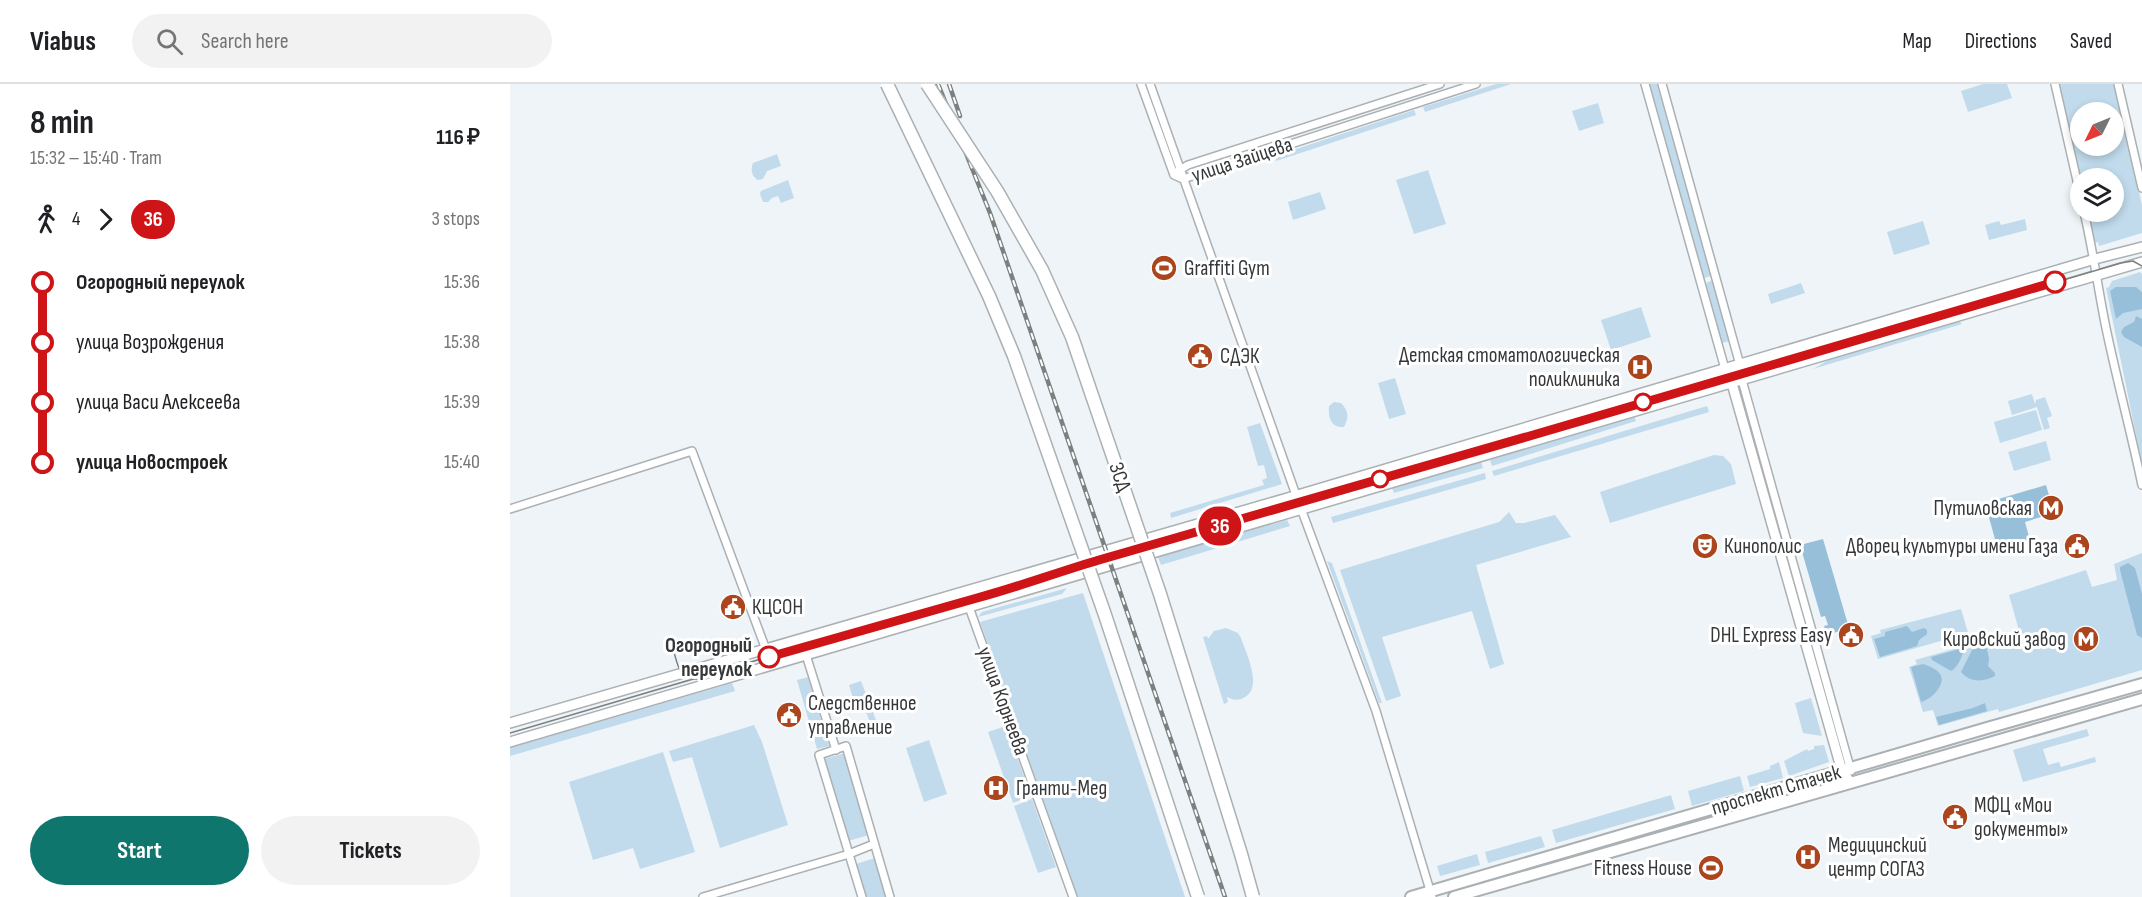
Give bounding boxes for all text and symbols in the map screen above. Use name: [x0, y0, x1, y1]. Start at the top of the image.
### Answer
search box: [132, 14, 552, 68]
text: Viabus: [30, 25, 96, 58]
icon: search: [153, 25, 186, 58]
text: Search here: [201, 28, 288, 55]
text: Map: [1902, 29, 1932, 54]
text: Directions: [1965, 29, 2037, 54]
text: Saved: [2070, 29, 2112, 54]
north arrow: [2070, 102, 2124, 156]
map controls: [2070, 102, 2124, 222]
text: 8 min: [30, 103, 94, 143]
text: 116 ₽: [436, 124, 480, 151]
street label: улица Зайцева: [1188, 132, 1296, 188]
text: 15:32 – 15:40 · Tram: [30, 146, 162, 170]
button: layers: [2070, 168, 2124, 222]
icon: walk: [30, 203, 63, 236]
icon: forward: [89, 203, 122, 236]
text: 4: [72, 207, 80, 231]
text: 36: [143, 207, 163, 232]
text: 3 stops: [432, 207, 480, 231]
sports icon: Graffiti Gym: [1149, 253, 1179, 283]
place label: Graffiti Gym: [1184, 256, 1270, 281]
text: Огородный переулок: [76, 269, 245, 296]
text: 15:36: [444, 270, 480, 294]
unlabelled marker: [2044, 271, 2066, 293]
text: улица Возрождения: [76, 329, 224, 356]
text: 15:38: [444, 330, 480, 354]
public building icon: СДЭК: [1185, 341, 1215, 371]
place label: Детская стоматологическая поликлиника: [1399, 343, 1620, 392]
place label: СДЭК: [1220, 344, 1260, 369]
hospital icon: Детская стоматологическая поликлиника: [1625, 352, 1655, 382]
text: улица Васи Алексеева: [76, 389, 241, 416]
text: 15:39: [444, 390, 480, 414]
unlabelled marker: [1634, 393, 1652, 411]
text: улица Новостроек: [76, 449, 228, 476]
text: 15:40: [444, 450, 480, 474]
street label: ЗСД: [1103, 459, 1137, 495]
unlabelled marker: [1371, 470, 1389, 488]
metro station icon: Путиловская: [2036, 493, 2066, 523]
place label: Путиловская: [1934, 496, 2032, 521]
line badge: 36: [1193, 506, 1247, 546]
text: 36: [1210, 514, 1230, 539]
theatre icon: Кинополис: [1690, 531, 1720, 561]
public building icon: Дворец культуры имени Газа: [2062, 531, 2092, 561]
place label: Кинополис: [1724, 534, 1802, 559]
place label: Дворец культуры имени Газа: [1846, 534, 2058, 559]
public building icon: КЦСОН: [718, 592, 748, 622]
place label: КЦСОН: [752, 595, 803, 620]
public building icon: DHL Express Easy: [1836, 620, 1866, 650]
place label: DHL Express Easy: [1710, 623, 1832, 648]
metro station icon: Кировский завод: [2071, 624, 2101, 654]
place label: Кировский завод: [1943, 627, 2066, 652]
place label: Огородный переулок: [665, 633, 752, 682]
street label: улица Корнеева: [972, 643, 1034, 759]
marker: Огородный переулок: [758, 646, 780, 668]
place label: Следственное управление: [808, 691, 916, 740]
public building icon: Следственное управление: [774, 700, 804, 730]
street label: проспект Стачек: [1708, 760, 1844, 820]
hospital icon: Гранти-Мед: [981, 773, 1011, 803]
place label: Гранти-Мед: [1016, 776, 1107, 801]
place label: МФЦ «Мои документы»: [1974, 793, 2069, 842]
public building icon: МФЦ «Мои документы»: [1940, 802, 1970, 832]
button: Start: [30, 816, 249, 885]
button: Tickets: [261, 816, 480, 885]
place label: Медицинский центр СОГАЗ: [1828, 833, 1927, 882]
hospital icon: Медицинский центр СОГАЗ: [1793, 842, 1823, 872]
sports icon: Fitness House: [1696, 853, 1726, 883]
place label: Fitness House: [1594, 856, 1692, 881]

